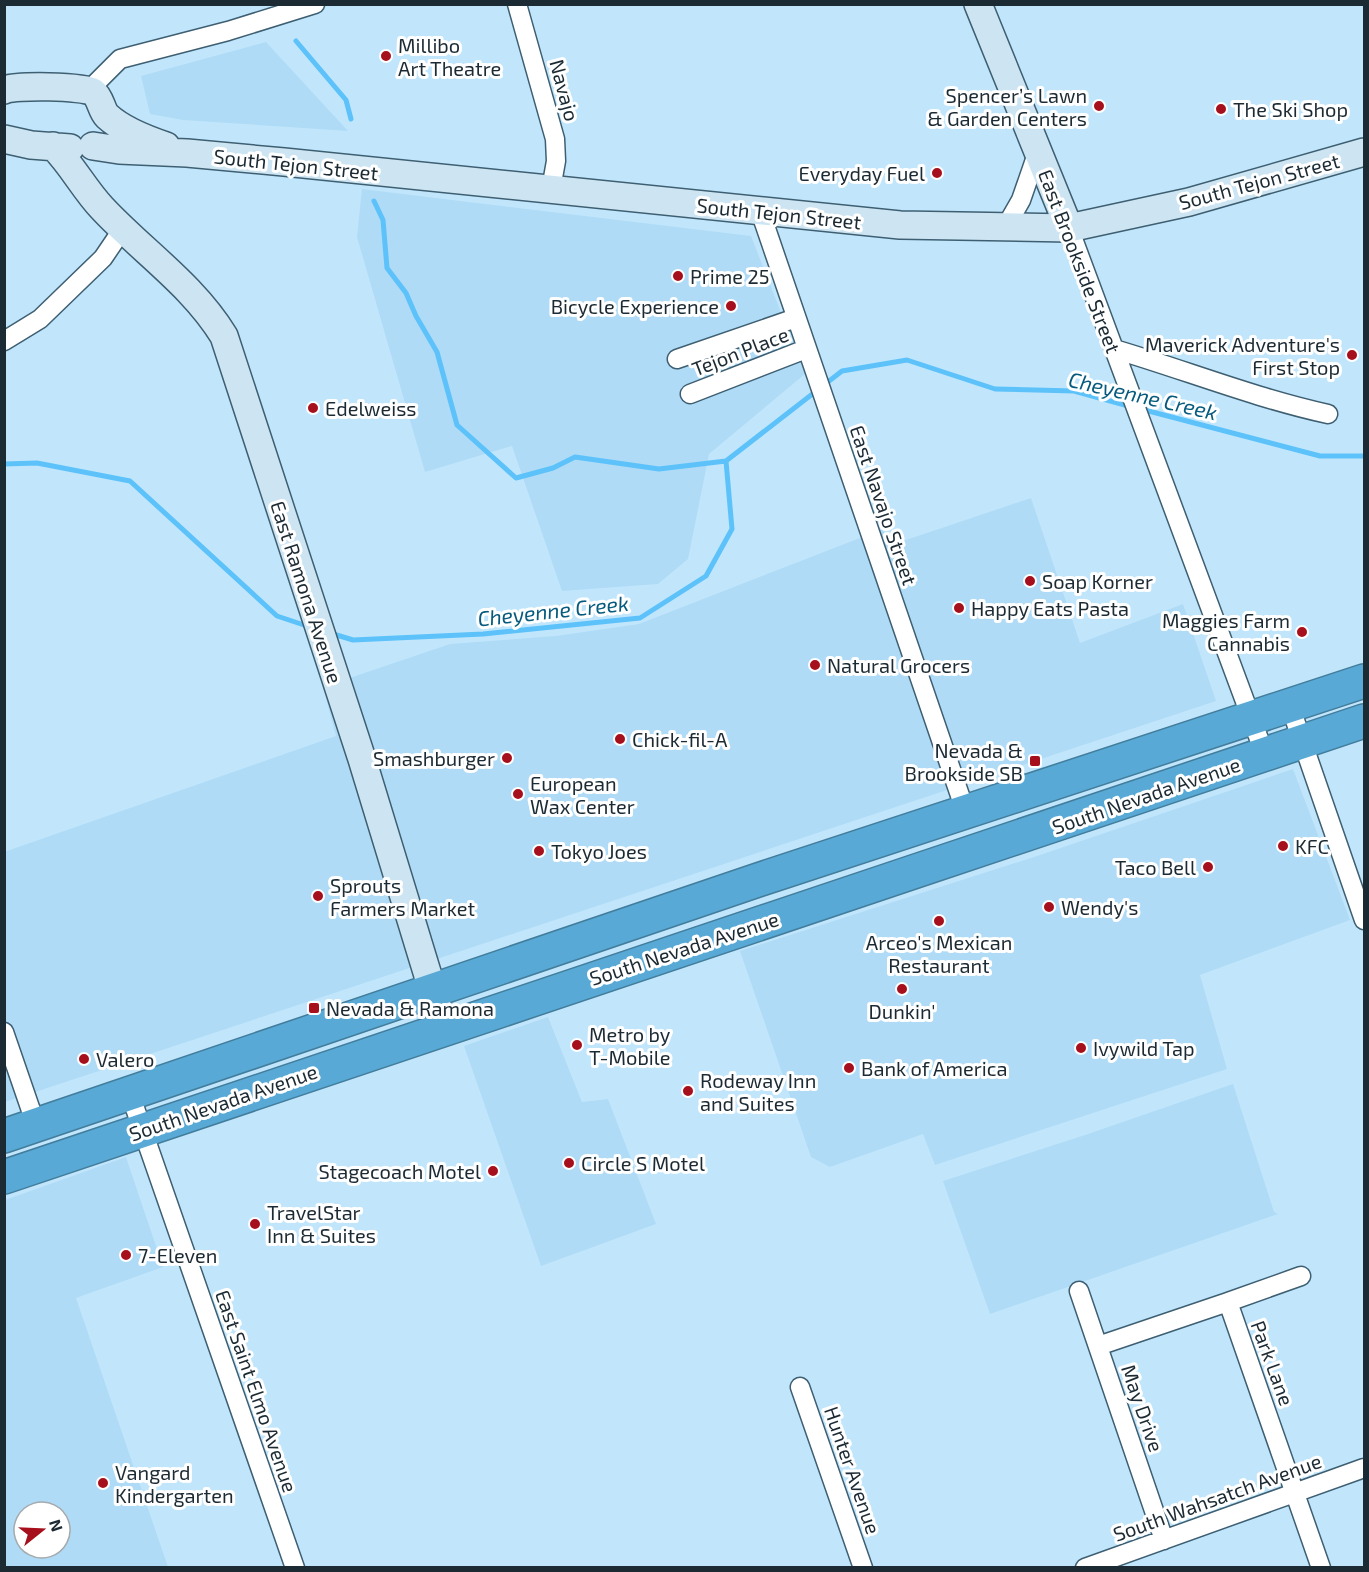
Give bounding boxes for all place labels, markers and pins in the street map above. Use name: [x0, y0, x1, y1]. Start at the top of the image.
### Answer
place label: Millibo Art Theatre: [398, 33, 501, 80]
marker: Millibo Art Theatre: [379, 49, 393, 63]
place label: Spencer’s Lawn & Garden Centers: [927, 83, 1087, 130]
place label: The Ski Shop: [1233, 97, 1348, 121]
marker: Spencer’s Lawn & Garden Centers: [1092, 99, 1106, 113]
marker: The Ski Shop: [1214, 102, 1228, 116]
place label: Everyday Fuel: [799, 161, 925, 185]
marker: Everyday Fuel: [930, 166, 944, 180]
place label: Prime 25: [690, 264, 769, 288]
marker: Prime 25: [671, 269, 685, 283]
place label: Bicycle Experience: [551, 294, 719, 318]
marker: Bicycle Experience: [724, 299, 738, 313]
place label: Maverick Adventure's First Stop: [1145, 332, 1340, 379]
marker: Maverick Adventure's First Stop: [1345, 348, 1359, 362]
place label: Edelweiss: [325, 396, 417, 420]
marker: Edelweiss: [306, 401, 320, 415]
place label: Soap Korner: [1042, 569, 1153, 593]
marker: Soap Korner: [1023, 574, 1037, 588]
place label: Happy Eats Pasta: [971, 596, 1129, 620]
marker: Happy Eats Pasta: [952, 601, 966, 615]
place label: Maggies Farm Cannabis: [1162, 608, 1290, 655]
marker: Maggies Farm Cannabis: [1295, 625, 1309, 639]
place label: Natural Grocers: [827, 653, 970, 677]
marker: Natural Grocers: [808, 658, 822, 672]
place label: Chick-fil-A: [632, 727, 728, 751]
marker: Chick-fil-A: [613, 732, 627, 746]
place label: Nevada & Brookside SB: [905, 738, 1023, 785]
place label: Smashburger: [373, 746, 495, 770]
marker: Smashburger: [500, 751, 514, 765]
marker: Nevada & Brookside SB: [1028, 754, 1042, 768]
place label: European Wax Center: [530, 771, 635, 818]
marker: European Wax Center: [511, 787, 525, 801]
place label: KFC: [1295, 834, 1329, 858]
place label: Tokyo Joes: [551, 839, 647, 863]
marker: KFC: [1276, 839, 1290, 853]
marker: Tokyo Joes: [532, 844, 546, 858]
place label: Taco Bell: [1115, 855, 1196, 879]
marker: Taco Bell: [1201, 860, 1215, 874]
place label: Sprouts Farmers Market: [330, 873, 475, 920]
marker: Sprouts Farmers Market: [311, 889, 325, 903]
place label: Wendy's: [1061, 895, 1138, 919]
marker: Wendy's: [1042, 900, 1056, 914]
marker: Arceo's Mexican Restaurant: [932, 914, 946, 928]
place label: Arceo's Mexican Restaurant: [866, 930, 1012, 977]
marker: Dunkin': [895, 982, 909, 996]
place label: Nevada & Ramona: [326, 996, 494, 1020]
place label: Dunkin': [868, 999, 936, 1023]
marker: Nevada & Ramona: [307, 1001, 321, 1015]
place label: Metro by T-Mobile: [589, 1022, 671, 1069]
place label: Ivywild Tap: [1093, 1036, 1195, 1060]
marker: Metro by T-Mobile: [570, 1038, 584, 1052]
marker: Ivywild Tap: [1074, 1041, 1088, 1055]
place label: Valero: [96, 1047, 154, 1071]
marker: Valero: [77, 1052, 91, 1066]
place label: Bank of America: [861, 1056, 1007, 1080]
marker: Bank of America: [842, 1061, 856, 1075]
place label: Rodeway Inn and Suites: [700, 1068, 816, 1115]
marker: Rodeway Inn and Suites: [681, 1084, 695, 1098]
place label: Circle S Motel: [581, 1151, 705, 1175]
marker: Circle S Motel: [562, 1156, 576, 1170]
place label: Stagecoach Motel: [318, 1159, 481, 1183]
marker: Stagecoach Motel: [486, 1164, 500, 1178]
place label: TravelStar Inn & Suites: [267, 1200, 376, 1247]
marker: TravelStar Inn & Suites: [248, 1217, 262, 1231]
place label: 7-Eleven: [138, 1243, 217, 1267]
marker: 7-Eleven: [119, 1248, 133, 1262]
place label: Vangard Kindergarten: [115, 1460, 234, 1507]
marker: Vangard Kindergarten: [96, 1476, 110, 1490]

